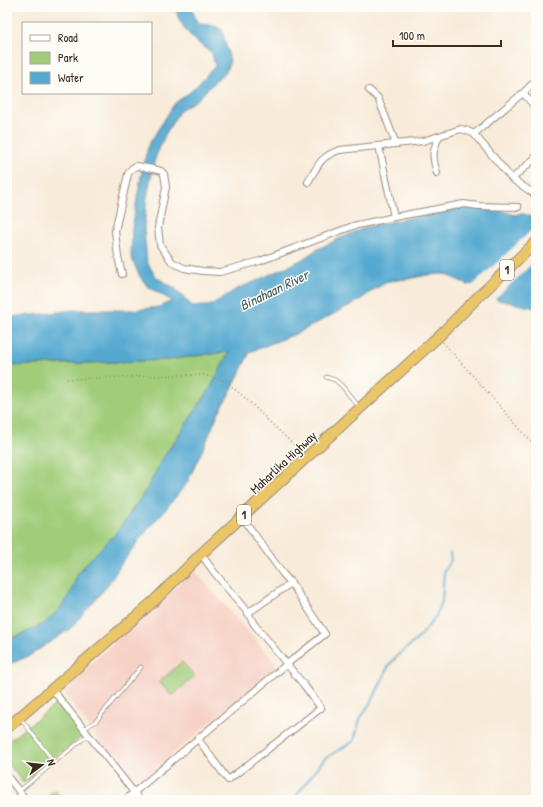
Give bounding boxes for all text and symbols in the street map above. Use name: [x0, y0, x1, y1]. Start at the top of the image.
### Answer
legend: [22, 22, 152, 94]
scale bar: [393, 22, 501, 48]
text: 100 m: [399, 27, 425, 44]
text: Road: [58, 29, 78, 46]
text: Park: [58, 49, 78, 66]
text: Water: [58, 69, 84, 86]
road number: 1: [500, 260, 514, 280]
water label: Binahaan River: [236, 264, 313, 314]
street label: Maharlika Highway: [246, 426, 321, 498]
road number: 1: [237, 505, 251, 525]
north arrow: [22, 745, 62, 785]
text: N: [44, 758, 59, 767]

